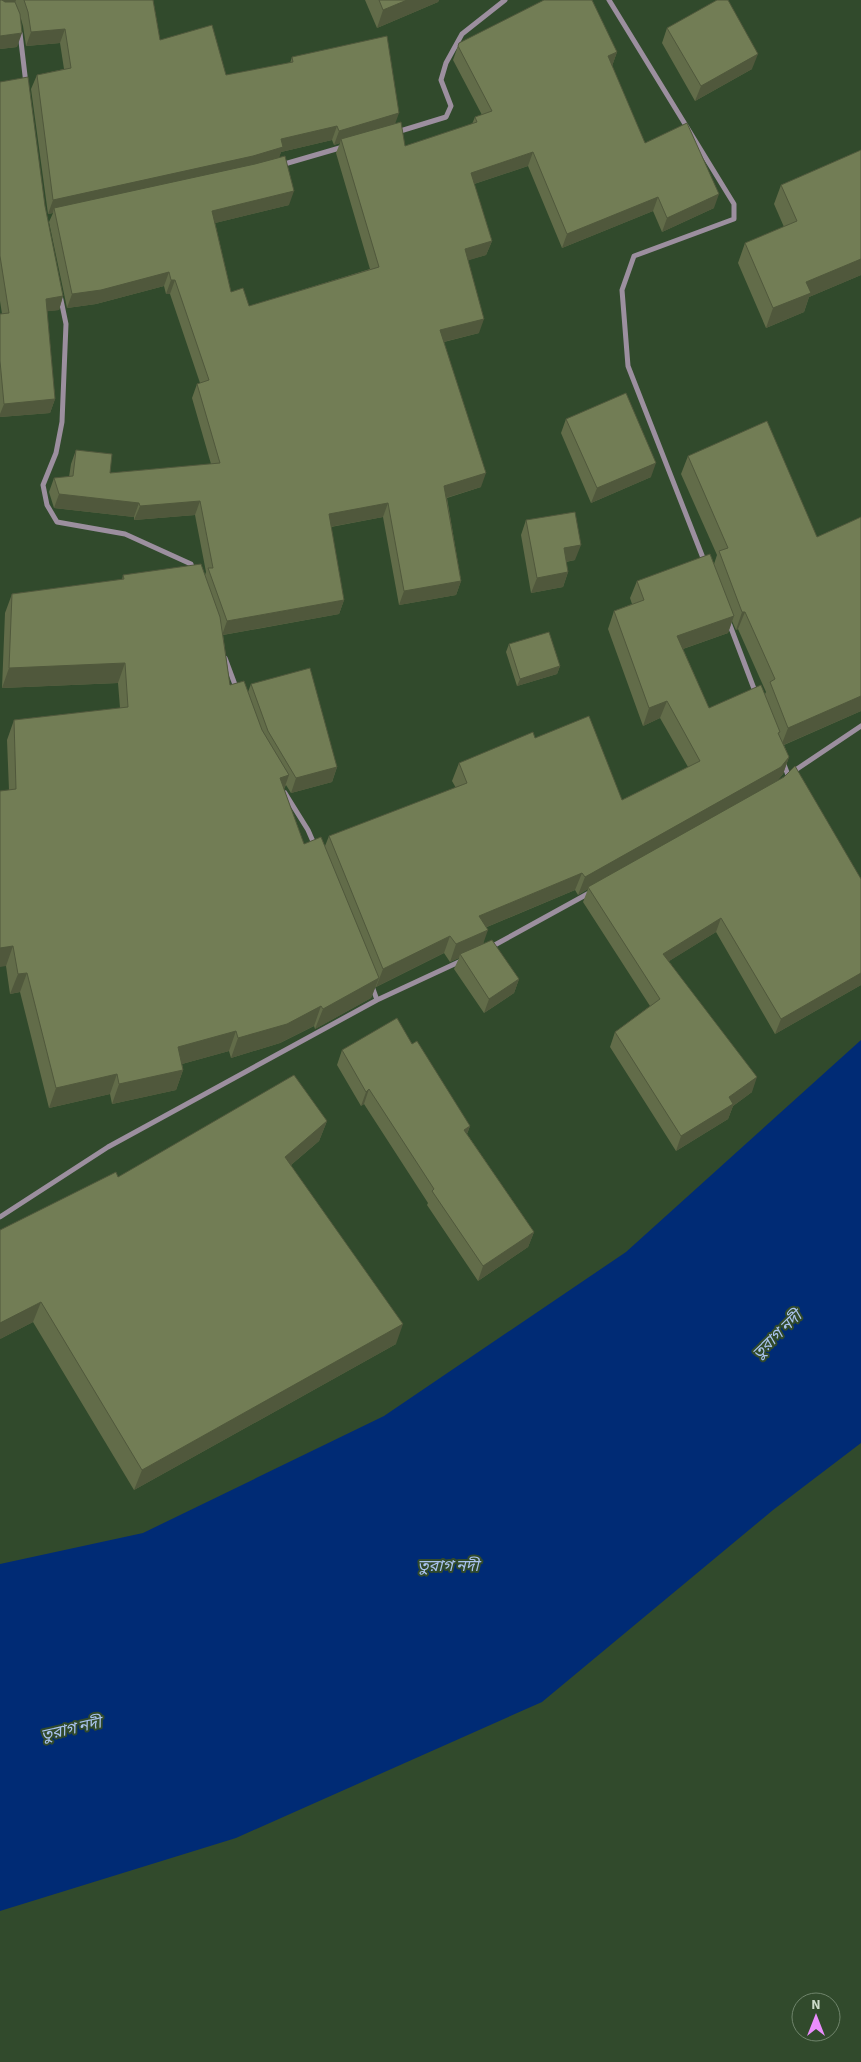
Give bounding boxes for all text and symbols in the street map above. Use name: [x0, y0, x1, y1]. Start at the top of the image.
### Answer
water label: তুরাগ নদী: [747, 1304, 809, 1364]
water label: তুরাগ নদী: [417, 1555, 481, 1577]
water label: তুরাগ নদী: [39, 1711, 106, 1747]
north arrow: [791, 1992, 841, 2042]
text: N: [811, 1995, 821, 2015]

